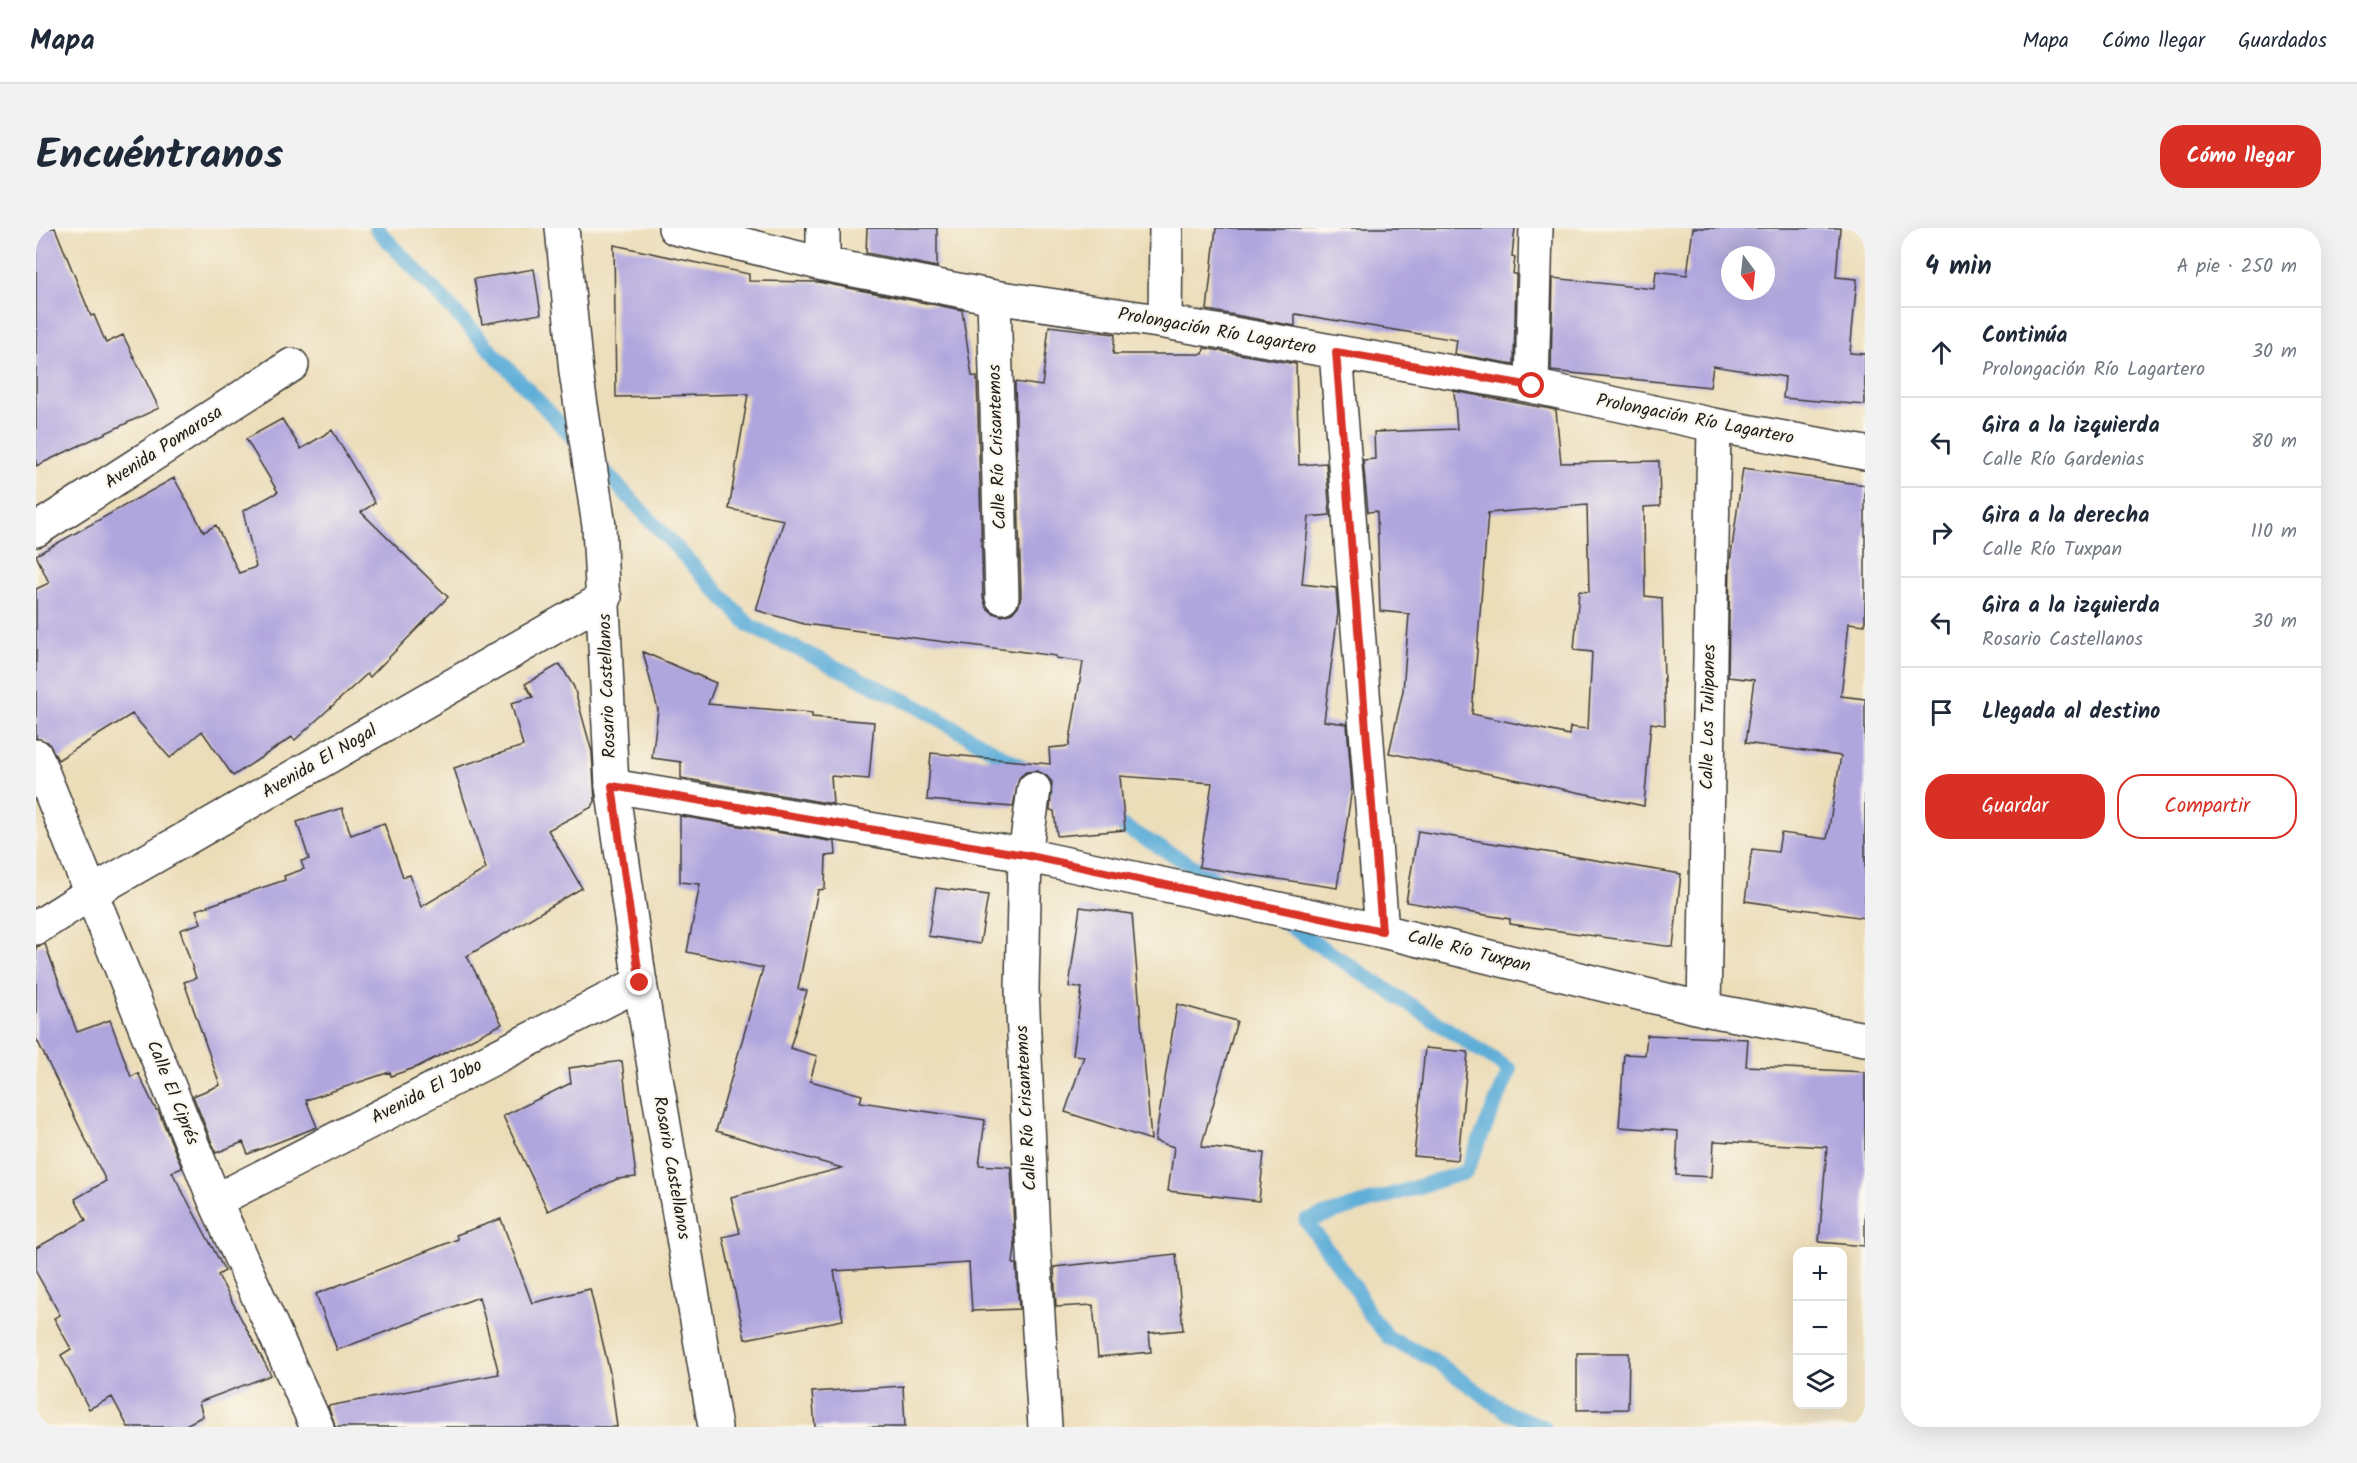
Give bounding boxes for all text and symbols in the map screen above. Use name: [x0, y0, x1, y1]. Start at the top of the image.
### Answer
text: Mapa: [30, 19, 95, 64]
text: Mapa: [2022, 25, 2069, 58]
text: Cómo llegar: [2102, 25, 2205, 58]
text: Guardados: [2238, 25, 2327, 58]
text: Encuéntranos: [36, 123, 283, 190]
button: Cómo llegar: [2160, 125, 2321, 188]
north arrow: [1721, 246, 1775, 300]
text: 4 min: [1925, 246, 1992, 288]
text: A pie · 250 m: [2176, 251, 2297, 283]
street label: Prolongación Río Lagartero: [1116, 300, 1318, 364]
text: Continúa: [1982, 319, 2067, 354]
icon: ahead: [1925, 336, 1958, 369]
text: 30 m: [2252, 336, 2297, 368]
text: Prolongación Río Lagartero: [1982, 354, 2205, 386]
street label: Calle Río Crisantemos: [981, 363, 1015, 530]
route start: [1518, 372, 1544, 398]
street label: Prolongación Río Lagartero: [1594, 387, 1796, 453]
street label: Avenida Pomarosa: [99, 399, 229, 497]
text: Gira a la izquierda: [1982, 409, 2160, 444]
icon: left: [1925, 426, 1958, 459]
text: 80 m: [2251, 426, 2297, 458]
text: Calle Río Gardenias: [1982, 444, 2144, 476]
text: Gira a la derecha: [1982, 499, 2149, 534]
icon: right: [1925, 516, 1958, 549]
text: 110 m: [2251, 516, 2297, 548]
text: Calle Río Tuxpan: [1982, 534, 2122, 566]
text: Gira a la izquierda: [1982, 589, 2160, 624]
icon: left: [1925, 606, 1958, 639]
text: 30 m: [2252, 606, 2297, 638]
street label: Rosario Castellanos: [591, 613, 625, 759]
text: Rosario Castellanos: [1982, 624, 2143, 656]
street label: Calle Los Tulipanes: [1693, 644, 1725, 790]
text: Llegada al destino: [1982, 695, 2160, 730]
icon: arrive: [1925, 696, 1958, 729]
street label: Avenida El Nogal: [257, 717, 384, 807]
button: Guardar: [1925, 774, 2105, 839]
button: Compartir: [2117, 774, 2297, 839]
street label: Calle Río Tuxpan: [1404, 923, 1534, 981]
route end: [626, 969, 652, 995]
street label: Calle Río Crisantemos: [1008, 1024, 1046, 1191]
street label: Calle El Ciprés: [138, 1036, 206, 1150]
street label: Avenida El Jobo: [366, 1052, 488, 1132]
street label: Rosario Castellanos: [644, 1094, 698, 1242]
map controls: [1793, 1247, 1847, 1409]
button: +: [1793, 1247, 1847, 1301]
button: −: [1793, 1301, 1847, 1355]
button: layers: [1793, 1355, 1847, 1409]

